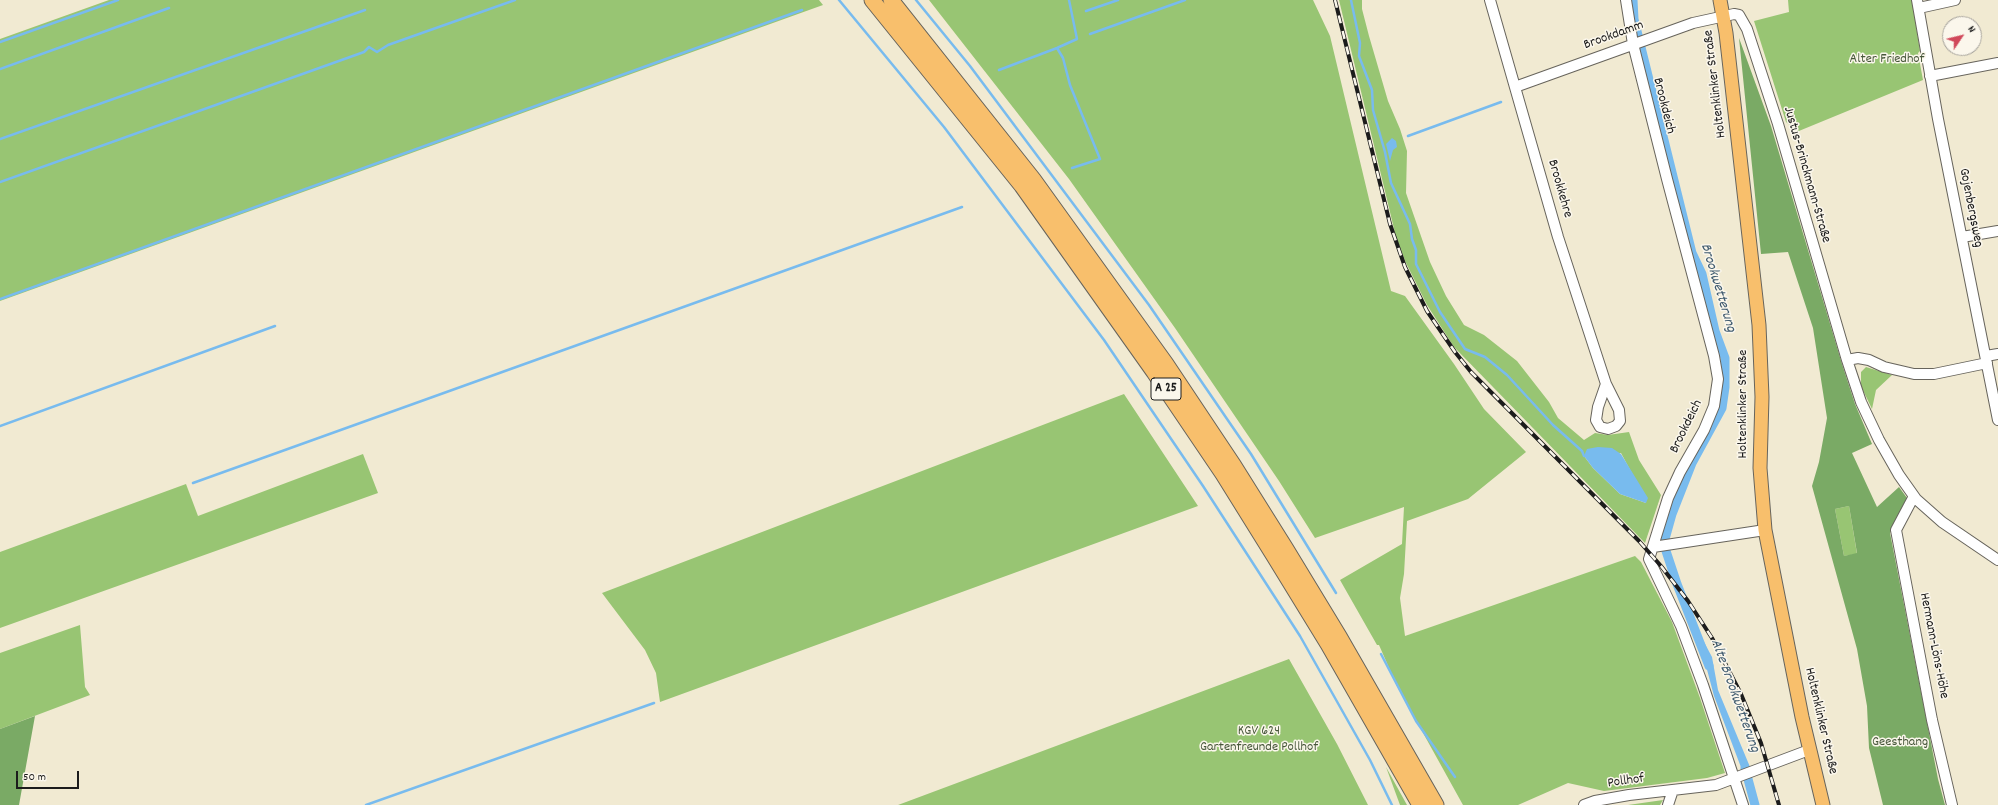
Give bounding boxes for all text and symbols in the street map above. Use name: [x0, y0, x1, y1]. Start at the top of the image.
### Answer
north arrow: [1942, 16, 1982, 56]
street label: Brookdamm: [1582, 17, 1646, 55]
text: N: [1963, 23, 1979, 37]
street label: Holtenklinker Straße: [1701, 29, 1731, 139]
park label: Alter Friedhof: [1850, 52, 1924, 68]
street label: Brookdeich: [1648, 76, 1678, 136]
street label: Justus-Brinckmann-Straße: [1778, 105, 1834, 245]
street label: Brookkehre: [1543, 158, 1575, 220]
street label: Gojenbergsweg: [1954, 167, 1986, 249]
water label: Brookwetterung: [1695, 242, 1739, 334]
street label: Holtenklinker Straße: [1736, 350, 1752, 458]
road number: A 25: [1151, 378, 1181, 400]
street label: Brookdeich: [1667, 398, 1707, 456]
street label: Hermann-Löns-Höhe: [1914, 592, 1952, 700]
water label: Alte Brookwetterung: [1705, 637, 1763, 755]
street label: Holtenklinker Straße: [1800, 666, 1840, 776]
park label: KGV 624 Gartenfreunde Pollhof: [1200, 724, 1318, 756]
park label: Geesthang: [1872, 735, 1928, 751]
scale bar: [18, 763, 81, 789]
text: 50 m: [23, 769, 46, 786]
street label: Pollhof: [1607, 771, 1645, 793]

